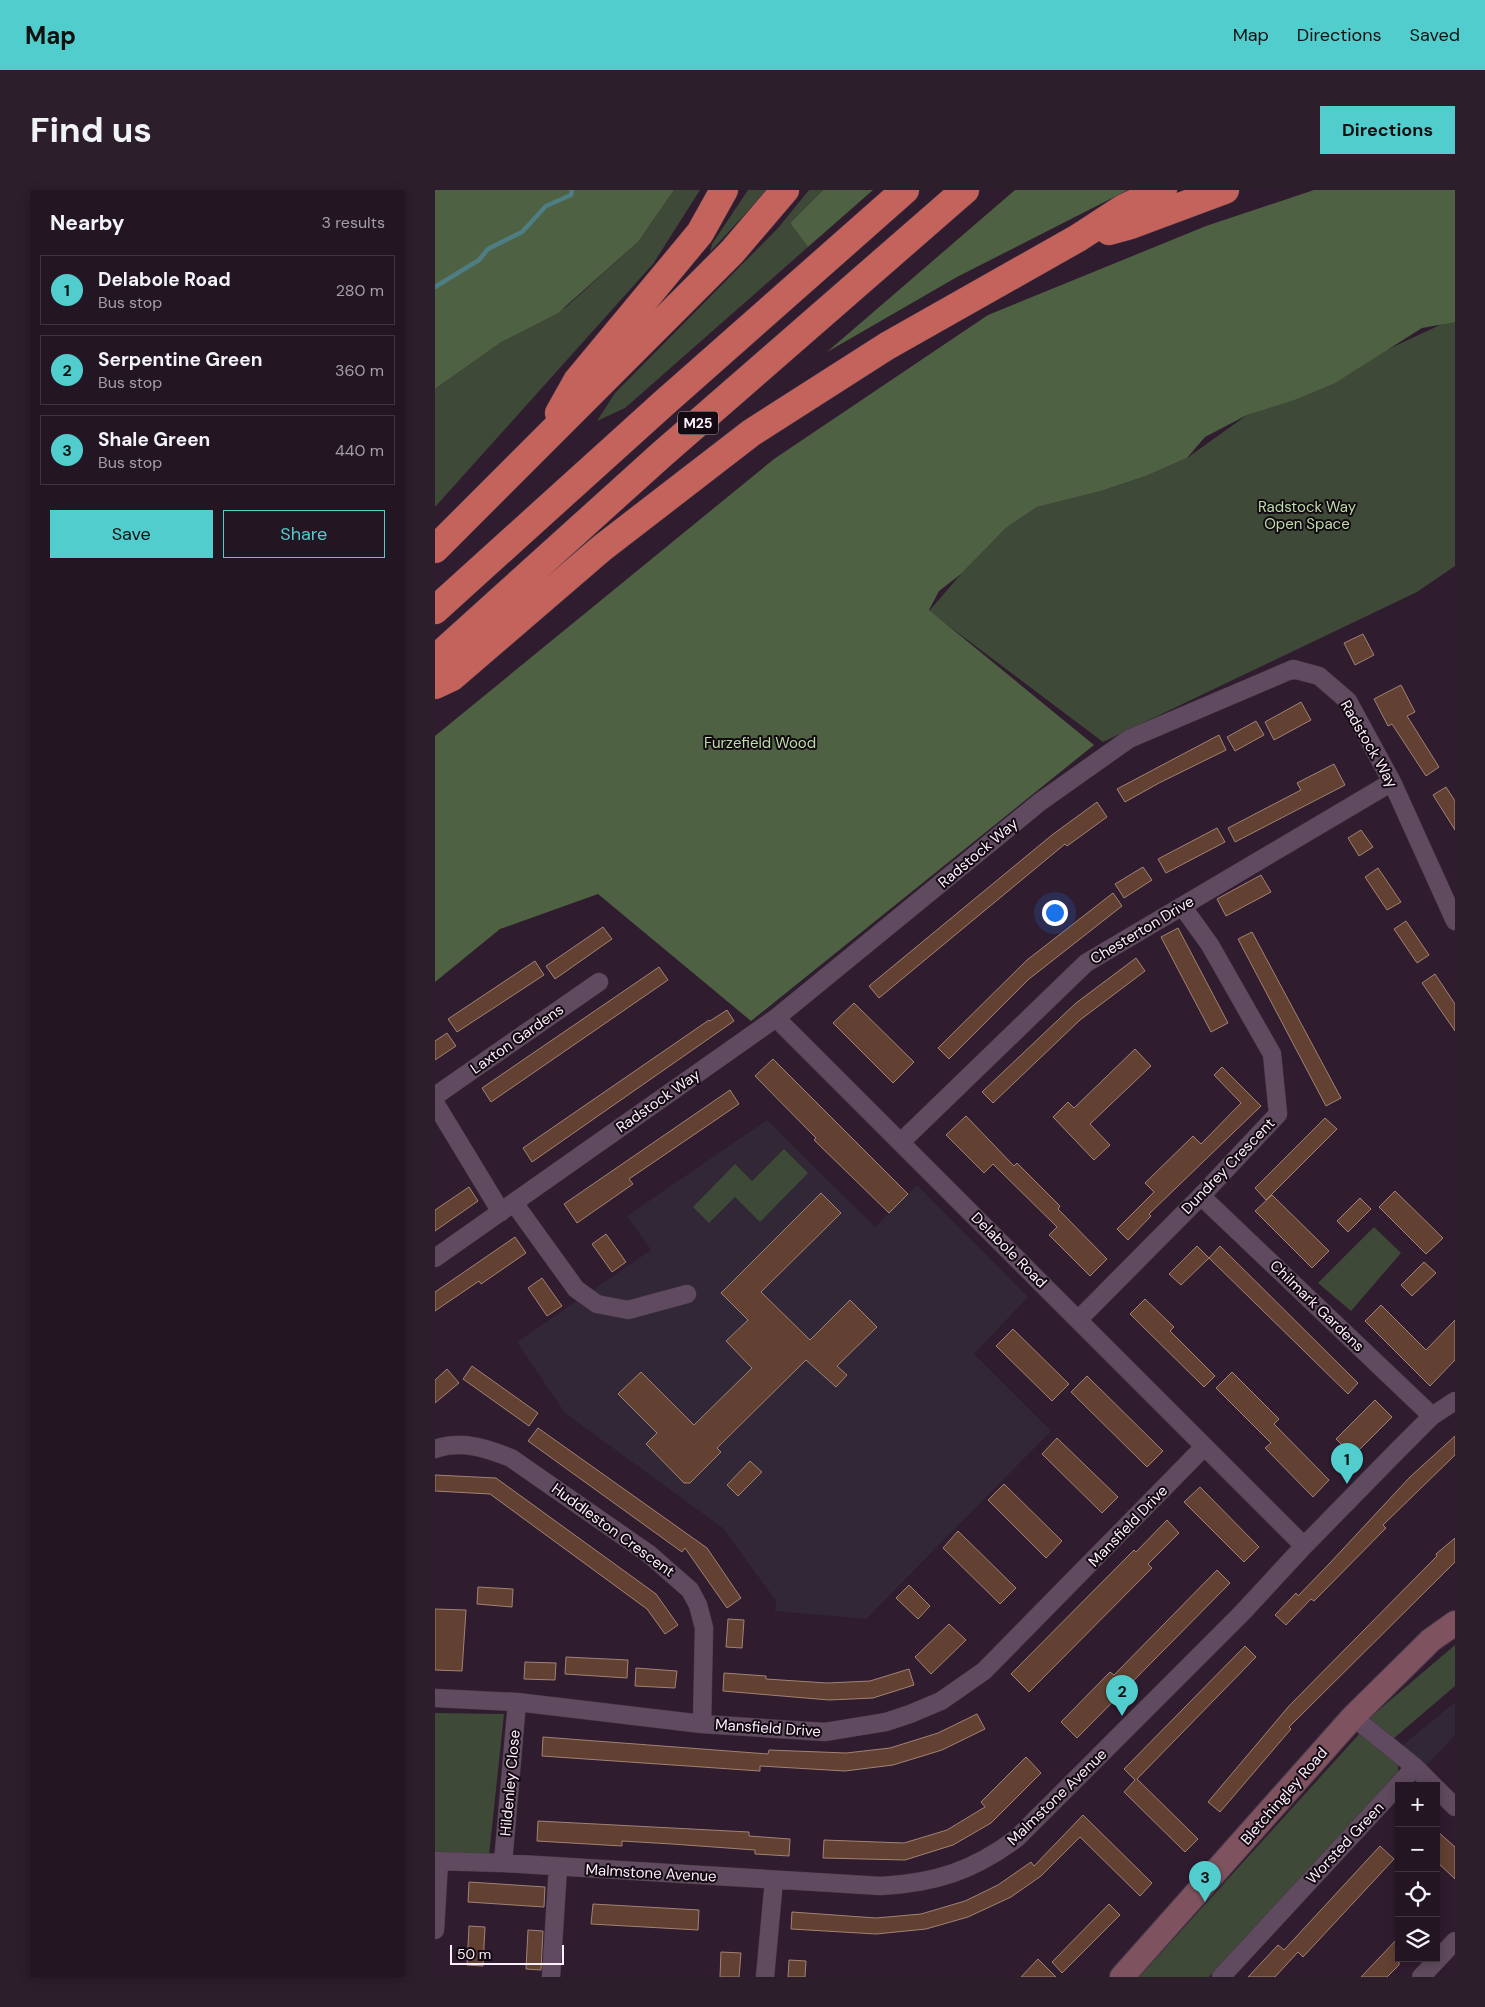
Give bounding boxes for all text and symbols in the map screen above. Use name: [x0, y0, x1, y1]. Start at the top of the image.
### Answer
text: Map: [25, 20, 76, 51]
text: Map: [1233, 23, 1269, 47]
text: Directions: [1297, 23, 1382, 47]
text: Saved: [1410, 23, 1460, 47]
button: Directions: [1320, 106, 1455, 154]
text: Find us: [30, 107, 152, 153]
text: Nearby: [50, 209, 124, 237]
text: 3 results: [322, 212, 385, 233]
text: Delabole Road: [98, 267, 231, 292]
text: 1: [64, 280, 70, 301]
text: 280 m: [336, 280, 384, 301]
text: Bus stop: [98, 292, 162, 313]
text: Serpentine Green: [98, 347, 262, 372]
text: 2: [62, 360, 72, 381]
text: 360 m: [335, 360, 384, 381]
text: Bus stop: [98, 372, 162, 393]
road number: M25: [678, 412, 718, 434]
text: Shale Green: [98, 427, 210, 452]
text: 3: [62, 440, 72, 461]
text: 440 m: [335, 440, 384, 461]
text: Bus stop: [98, 452, 162, 473]
park label: Radstock Way Open Space: [1258, 497, 1357, 534]
button: Save: [50, 510, 213, 558]
button: Share: [223, 510, 385, 558]
street label: Radstock Way: [1336, 696, 1403, 792]
park label: Furzefield Wood: [704, 733, 816, 753]
street label: Radstock Way: [934, 813, 1023, 892]
street label: Chesterton Drive: [1086, 891, 1198, 969]
your location: [1042, 900, 1068, 926]
street label: Laxton Gardens: [466, 999, 568, 1079]
street label: Radstock Way: [612, 1064, 704, 1137]
street label: Dundrey Crescent: [1177, 1114, 1279, 1218]
street label: Delabole Road: [967, 1208, 1051, 1292]
street label: Chilmark Gardens: [1266, 1256, 1368, 1356]
pin: 1: [1331, 1443, 1363, 1484]
street label: Huddleston Crescent: [547, 1479, 679, 1582]
street label: Mansfield Drive: [1084, 1481, 1172, 1571]
pin: 2: [1106, 1675, 1138, 1716]
street label: Mansfield Drive: [714, 1714, 822, 1742]
street label: Hildenley Close: [495, 1729, 525, 1837]
street label: Bletchingley Road: [1236, 1743, 1332, 1849]
street label: Malmstone Avenue: [1003, 1744, 1111, 1850]
map controls: [1395, 1782, 1440, 1962]
button: +: [1395, 1782, 1440, 1827]
street label: Worsted Green: [1302, 1798, 1388, 1888]
button: −: [1395, 1827, 1440, 1872]
street label: Malmstone Avenue: [585, 1860, 717, 1886]
pin: 3: [1189, 1861, 1221, 1902]
button: locate: [1395, 1872, 1440, 1917]
button: layers: [1395, 1917, 1440, 1962]
scale bar: [450, 1942, 564, 1965]
text: 50 m: [457, 1945, 491, 1963]

